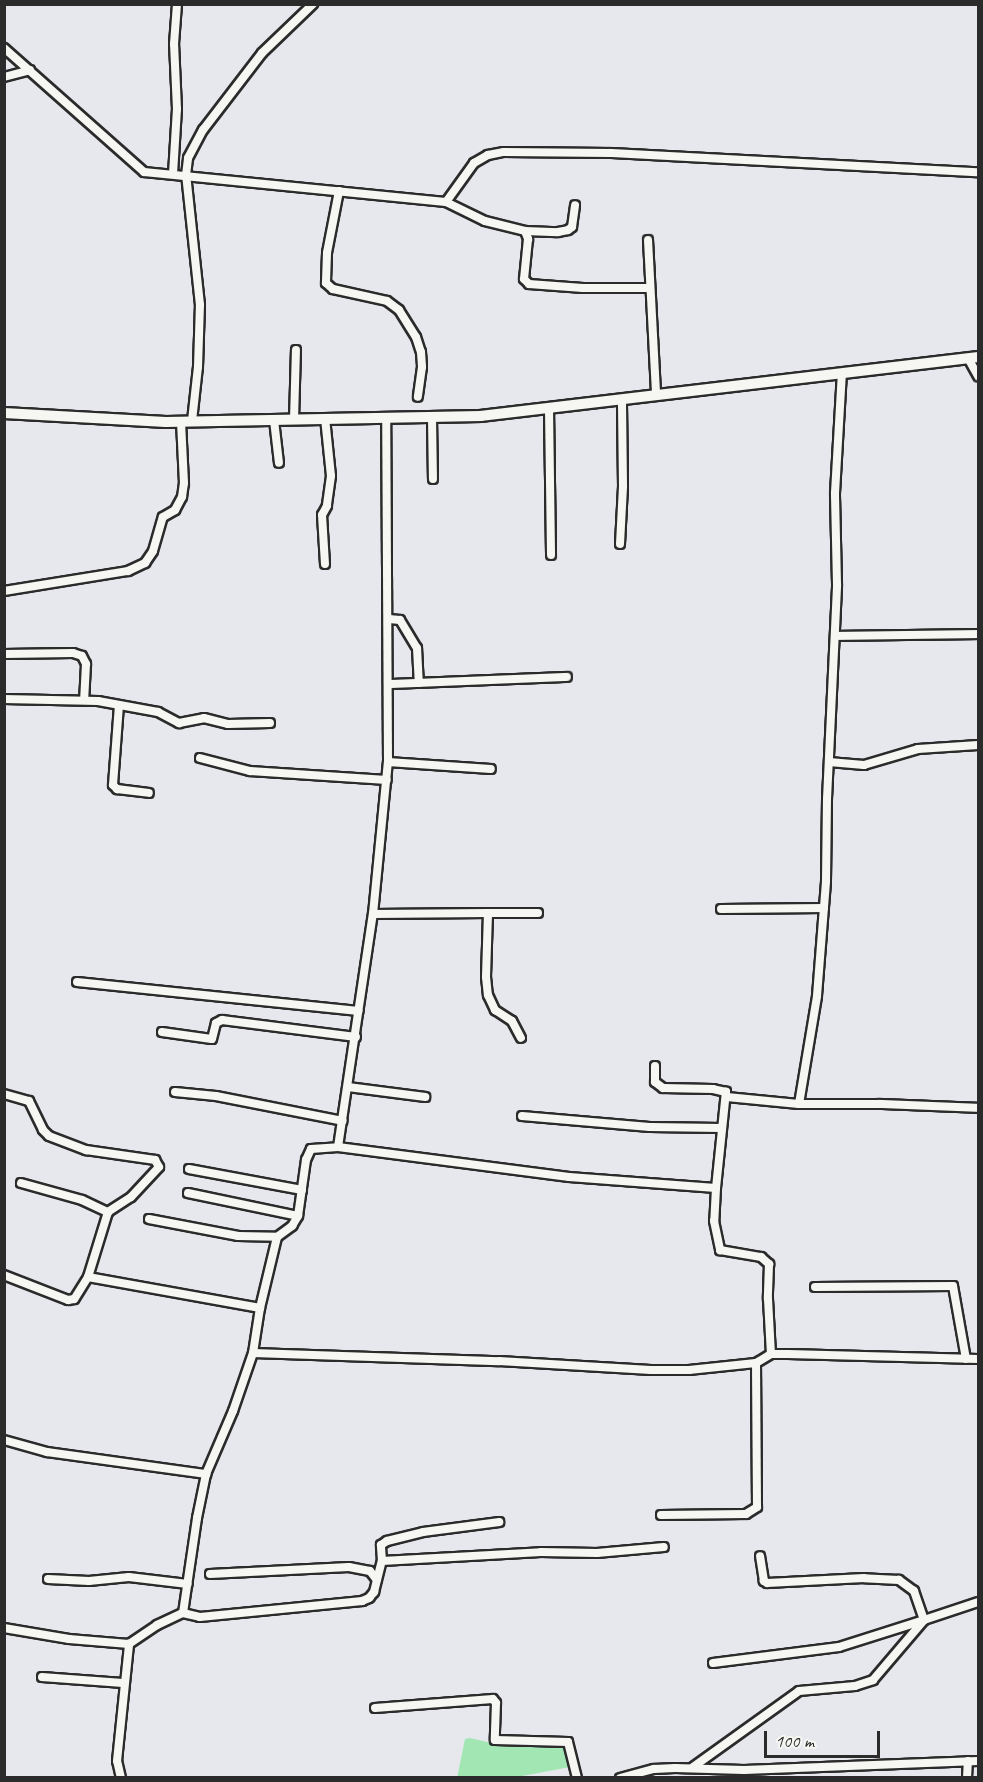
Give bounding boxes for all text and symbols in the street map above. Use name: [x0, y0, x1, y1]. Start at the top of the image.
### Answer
scale bar: [767, 1719, 882, 1757]
text: 100 m: [775, 1730, 814, 1752]

